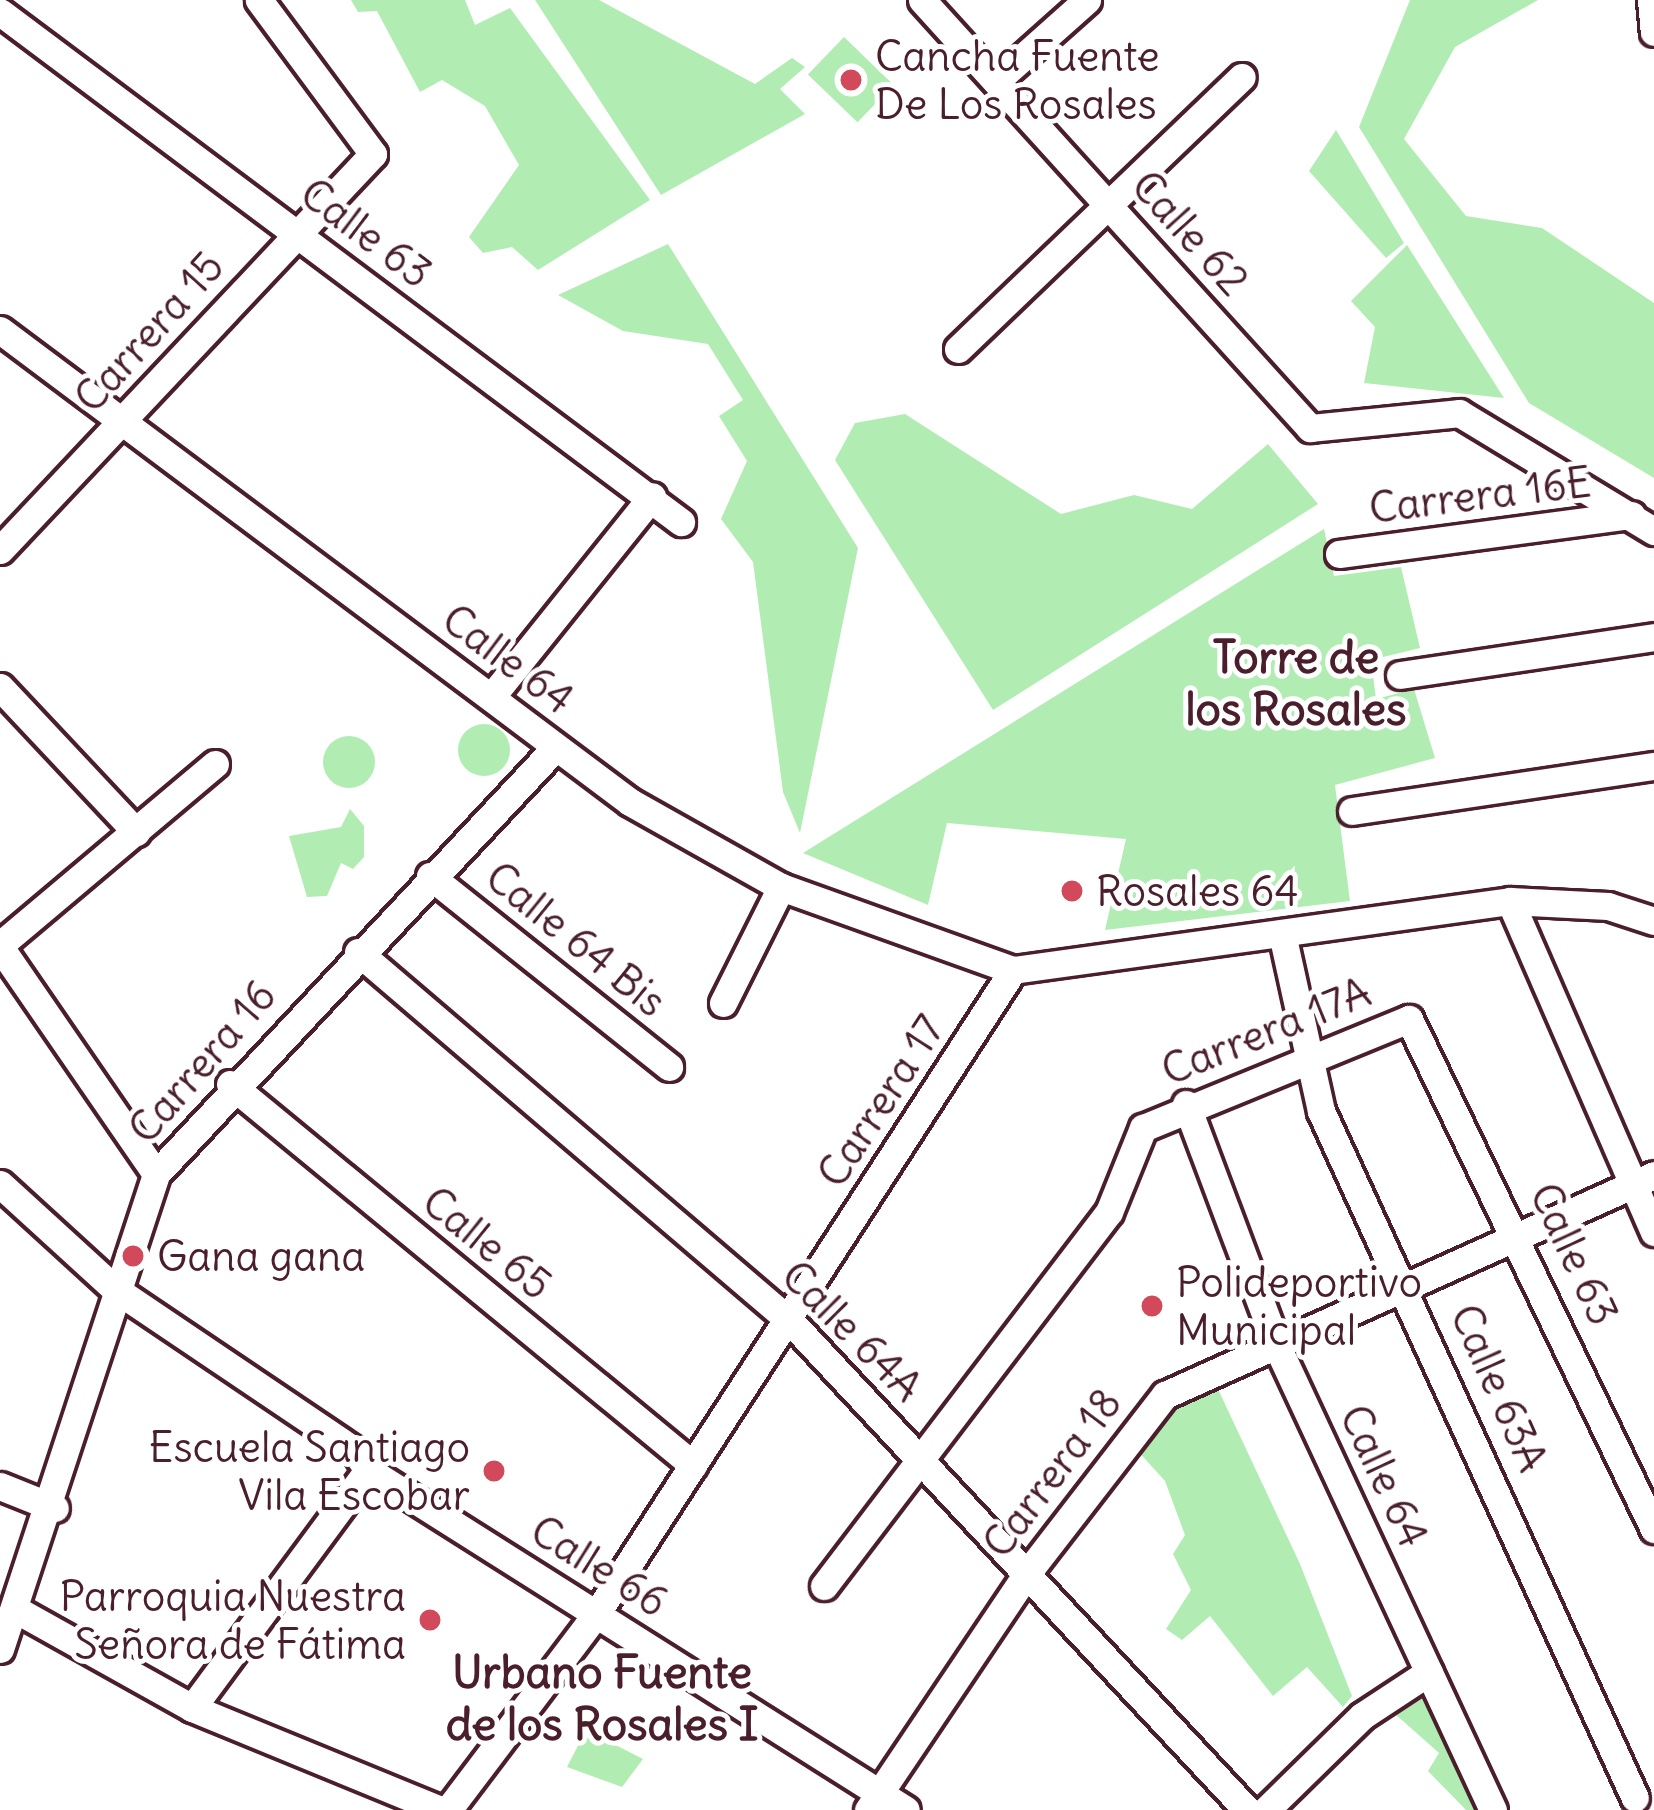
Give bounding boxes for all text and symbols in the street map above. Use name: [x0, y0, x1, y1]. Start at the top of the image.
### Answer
place label: Cancha Fuente De Los Rosales: [875, 31, 1160, 130]
marker: Cancha Fuente De Los Rosales: [838, 67, 864, 93]
street label: Calle 62: [1121, 160, 1259, 306]
street label: Calle 63: [291, 167, 441, 299]
street label: Carrera 15: [64, 241, 234, 423]
street label: Carrera 16E: [1366, 456, 1594, 534]
street label: Calle 64: [432, 593, 584, 725]
district label: Torre de los Rosales: [1185, 631, 1407, 737]
street label: Calle 64 Bis: [476, 851, 676, 1027]
place label: Rosales 64: [1096, 866, 1299, 916]
marker: Rosales 64: [1059, 878, 1085, 904]
street label: Carrera 17A: [1154, 966, 1378, 1096]
street label: Carrera 16: [118, 971, 286, 1153]
street label: Carrera 17: [807, 1006, 955, 1196]
street label: Calle 63: [1519, 1175, 1629, 1333]
street label: Calle 65: [412, 1176, 562, 1310]
place label: Gana gana: [157, 1231, 365, 1281]
marker: Gana gana: [120, 1243, 146, 1269]
street label: Calle 64A: [771, 1250, 933, 1412]
place label: Polideportivo Municipal: [1176, 1257, 1422, 1356]
marker: Polideportivo Municipal: [1139, 1293, 1165, 1319]
street label: Calle 63A: [1440, 1297, 1558, 1479]
street label: Carrera 18: [972, 1379, 1132, 1567]
street label: Calle 64: [1329, 1397, 1439, 1555]
place label: Escuela Santiago Vila Escobar: [149, 1422, 470, 1520]
marker: Escuela Santiago Vila Escobar: [481, 1458, 507, 1484]
street label: Calle 66: [522, 1505, 676, 1627]
place label: Parroquia Nuestra Señora de Fátima: [60, 1571, 406, 1670]
marker: Parroquia Nuestra Señora de Fátima: [417, 1607, 443, 1633]
district label: Urbano Fuente de los Rosales I: [446, 1646, 758, 1752]

